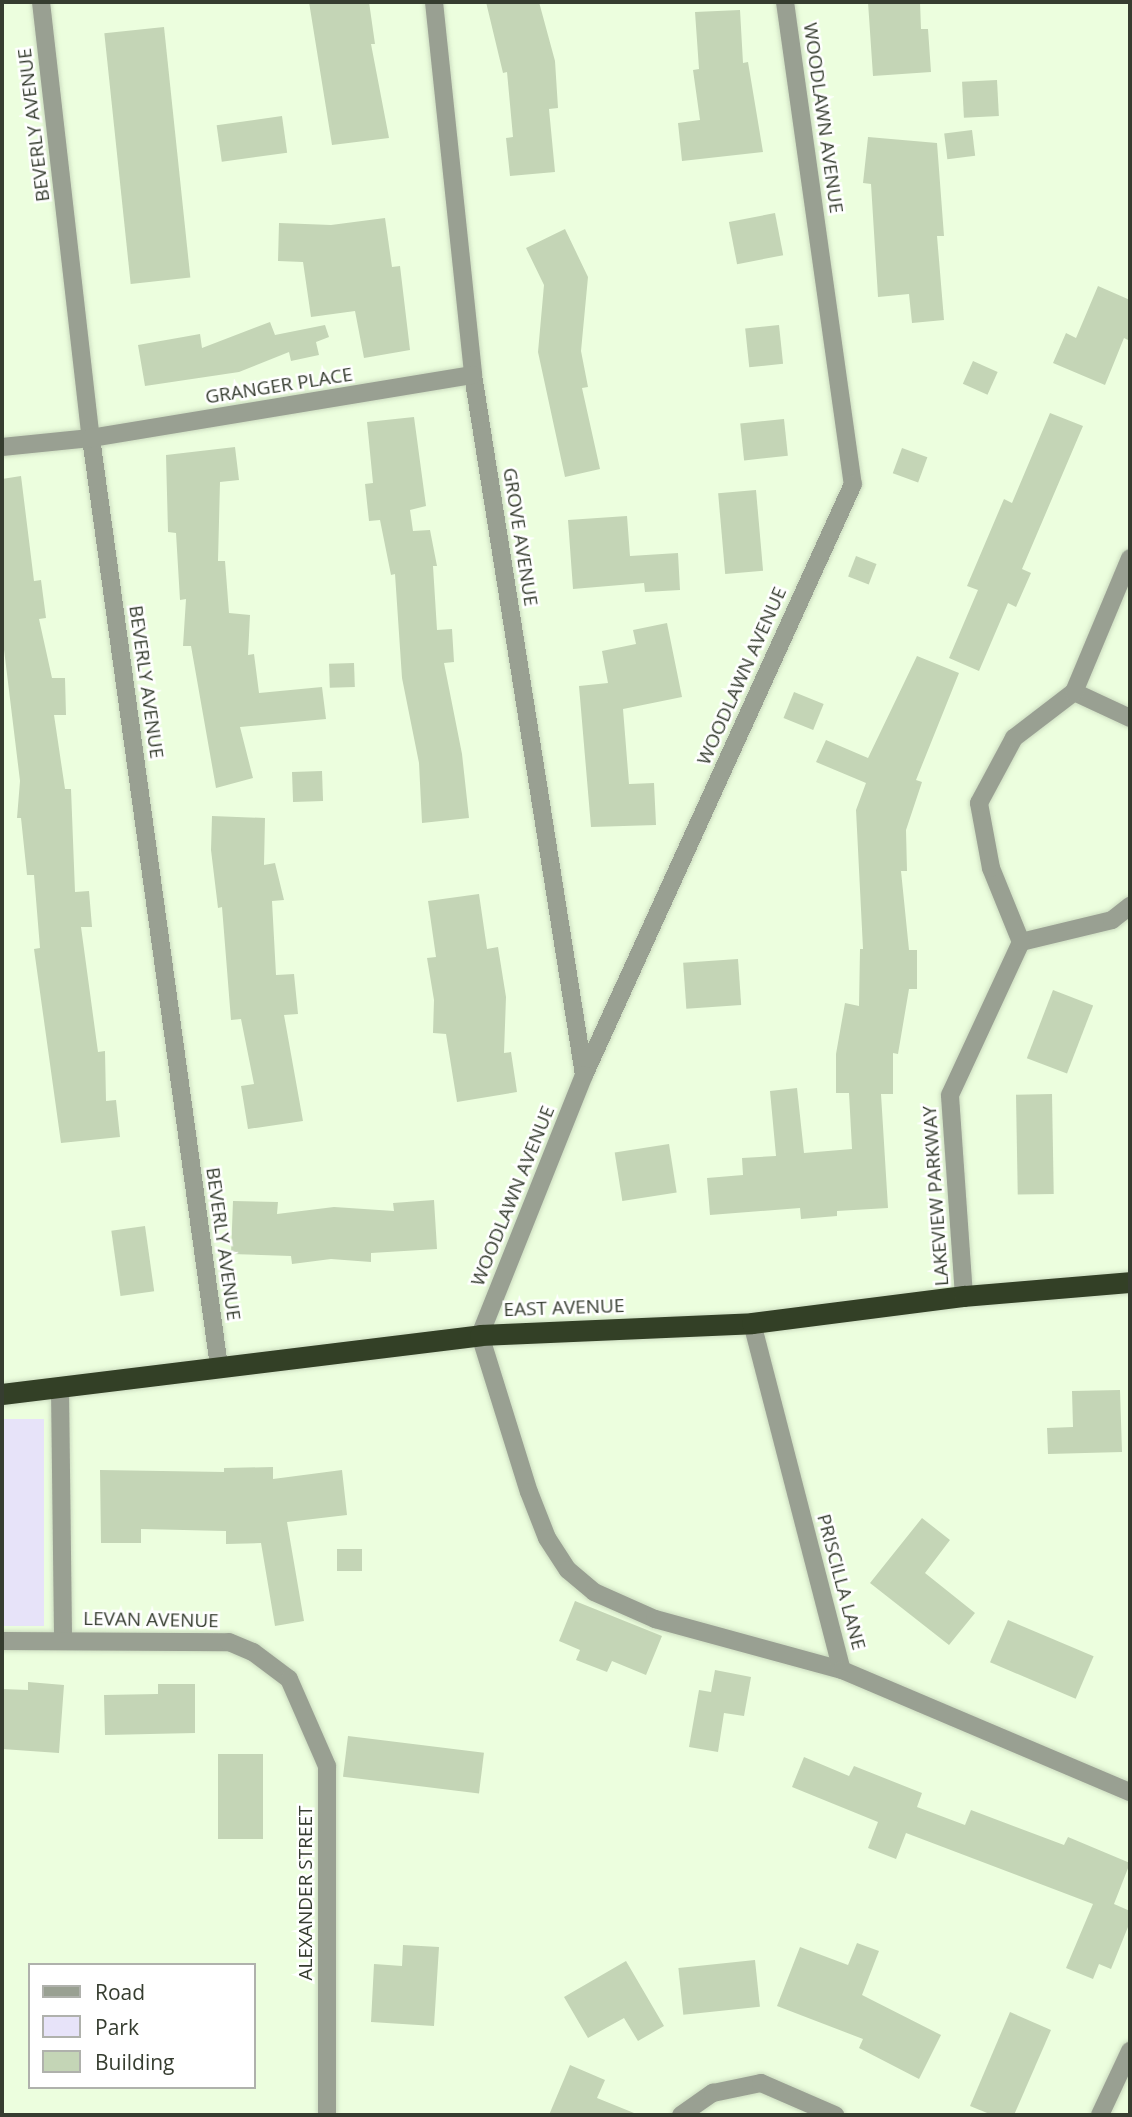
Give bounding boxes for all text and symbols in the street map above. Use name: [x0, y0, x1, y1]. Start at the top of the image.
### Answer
street label: WOODLAWN AVENUE: [798, 21, 848, 215]
street label: BEVERLY AVENUE: [13, 47, 55, 203]
street label: GRANGER PLACE: [204, 363, 354, 409]
street label: GROVE AVENUE: [498, 466, 542, 608]
street label: WOODLAWN AVENUE: [692, 584, 792, 768]
street label: BEVERLY AVENUE: [124, 604, 168, 760]
street label: WOODLAWN AVENUE: [466, 1103, 560, 1289]
street label: LAKEVIEW PARKWAY: [918, 1105, 954, 1287]
street label: BEVERLY AVENUE: [201, 1166, 245, 1322]
street label: EAST AVENUE: [503, 1294, 625, 1322]
street label: PRISCILLA LANE: [812, 1512, 870, 1652]
street label: LEVAN AVENUE: [83, 1607, 219, 1633]
street label: ALEXANDER STREET: [295, 1806, 317, 1980]
legend: [28, 1963, 256, 2089]
text: Road: [95, 1978, 145, 2006]
text: Park: [95, 2013, 139, 2041]
text: Building: [95, 2048, 174, 2076]

